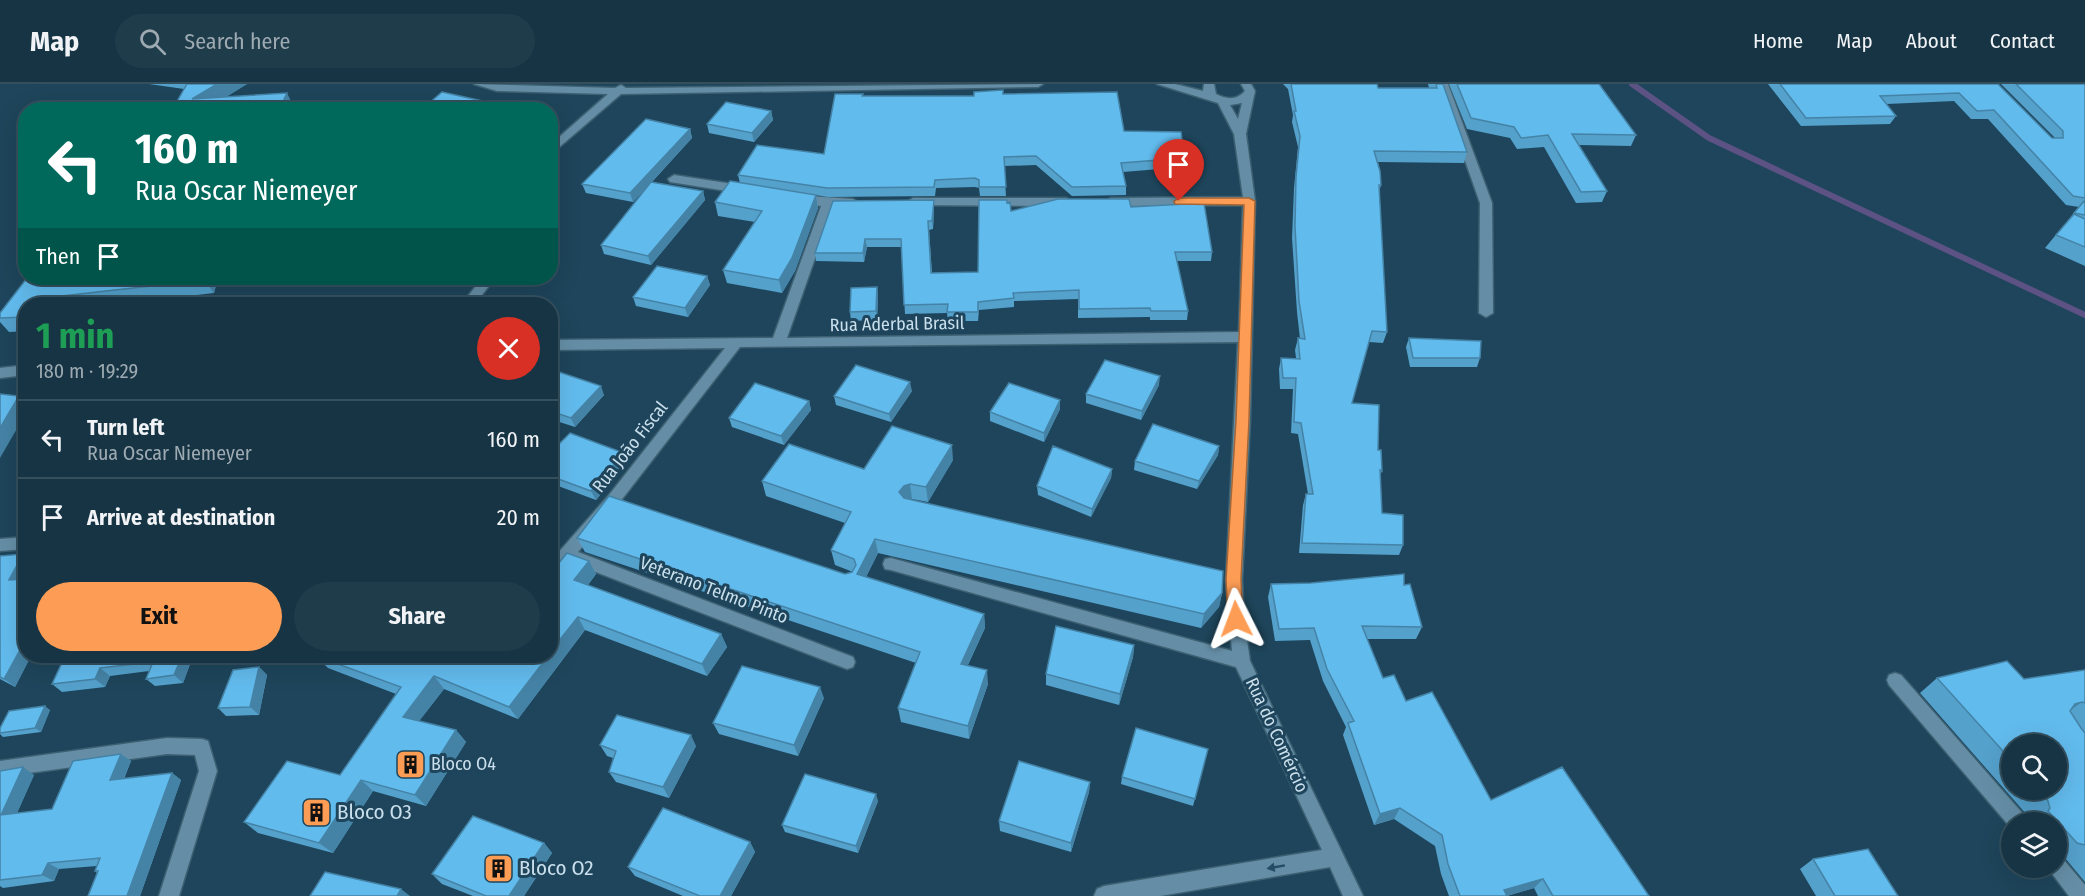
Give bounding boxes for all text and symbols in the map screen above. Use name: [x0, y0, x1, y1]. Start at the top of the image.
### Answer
search box: [115, 14, 535, 68]
text: Map: [30, 25, 79, 58]
icon: search: [136, 25, 169, 58]
text: Search here: [184, 28, 290, 55]
text: Home: [1753, 28, 1803, 54]
text: Map: [1836, 28, 1873, 54]
text: About: [1906, 28, 1957, 54]
text: Contact: [1990, 28, 2055, 54]
text: 160 m: [135, 124, 238, 174]
icon: left: [36, 126, 114, 204]
pin: [1153, 139, 1204, 201]
icon: arrive: [1162, 148, 1195, 181]
text: Rua Oscar Niemeyer: [135, 175, 357, 207]
icon: arrive: [92, 240, 125, 273]
text: Then: [36, 243, 80, 270]
street label: Rua Aderbal Brasil: [829, 312, 965, 336]
text: 1 min: [36, 314, 114, 358]
button: close: [477, 317, 540, 380]
text: 180 m · 19:29: [36, 359, 138, 383]
street label: Rua João Fiscal: [588, 397, 673, 497]
text: Turn left: [87, 414, 165, 441]
icon: left: [36, 423, 69, 456]
text: 160 m: [487, 426, 540, 453]
text: Rua Oscar Niemeyer: [87, 441, 252, 465]
icon: arrive: [36, 501, 69, 534]
text: Arrive at destination: [87, 504, 275, 531]
text: 20 m: [497, 504, 540, 531]
street label: Veterano Telmo Pinto: [637, 552, 791, 628]
button: Exit: [36, 582, 282, 651]
button: Share: [294, 582, 540, 651]
position arrow: [1204, 587, 1268, 651]
street label: Rua do Comércio: [1241, 674, 1313, 796]
map controls: [2001, 734, 2067, 878]
button: search: [2001, 734, 2067, 800]
building icon: Bloco O4: [394, 748, 426, 780]
place label: Bloco O4: [431, 753, 496, 775]
building icon: Bloco O3: [300, 796, 332, 828]
place label: Bloco O3: [337, 799, 412, 825]
button: layers: [2001, 812, 2067, 878]
building icon: Bloco O2: [482, 852, 514, 884]
place label: Bloco O2: [519, 855, 593, 881]
one-way arrow: [1266, 863, 1285, 872]

